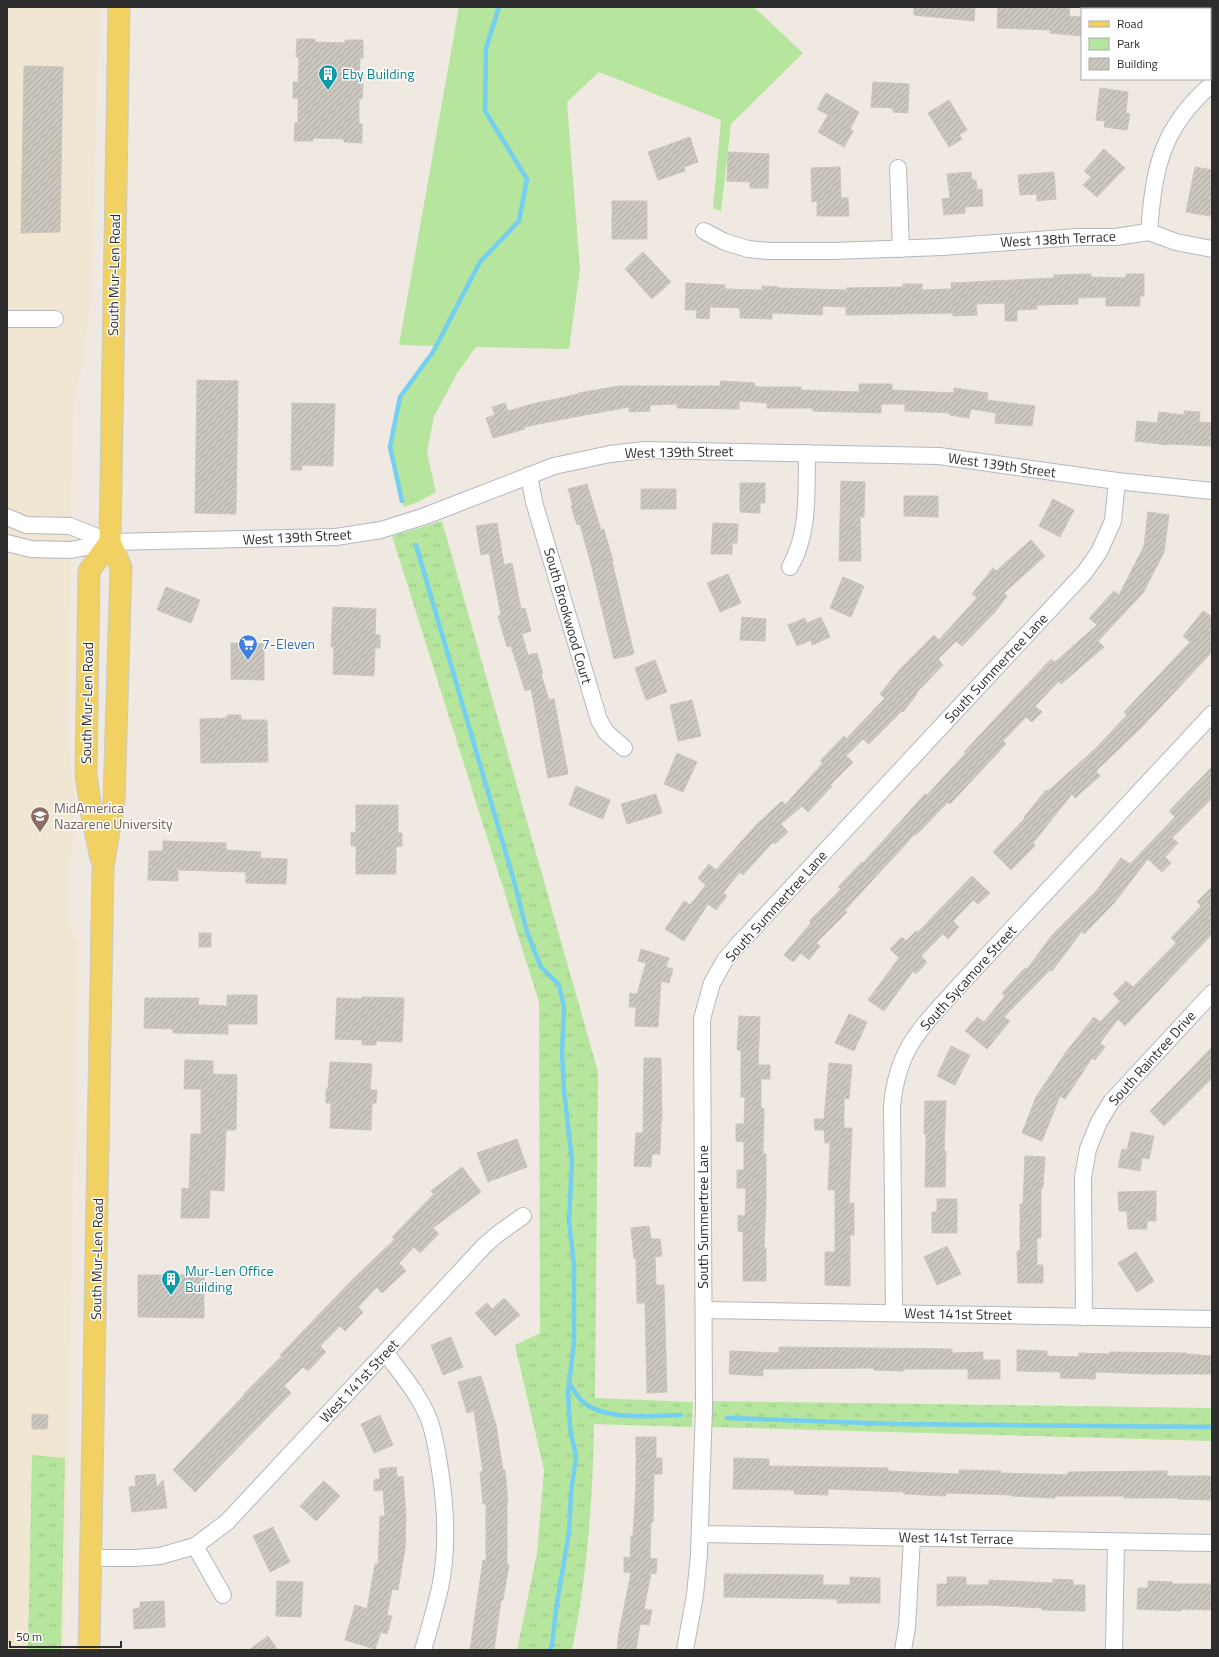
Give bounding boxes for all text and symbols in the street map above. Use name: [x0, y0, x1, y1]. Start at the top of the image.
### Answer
legend: [1081, 8, 1211, 80]
text: Road: [1117, 14, 1143, 33]
text: Park: [1117, 34, 1140, 53]
text: Building: [1117, 54, 1158, 73]
building icon: Eby Building: [317, 63, 339, 91]
place label: Eby Building: [342, 63, 414, 84]
street label: South Mur-Len Road: [102, 214, 125, 336]
street label: West 138th Terrace: [1000, 225, 1116, 252]
street label: West 139th Street: [624, 440, 734, 463]
street label: West 139th Street: [947, 447, 1057, 482]
street label: West 139th Street: [242, 523, 352, 550]
street label: South Brookwood Court: [539, 545, 598, 686]
street label: South Summertree Lane: [939, 608, 1052, 727]
supermarket icon: 7-Eleven: [237, 633, 259, 661]
place label: 7-Eleven: [262, 633, 315, 654]
street label: South Mur-Len Road: [75, 642, 98, 764]
place label: MidAmerica Nazarene University: [54, 797, 173, 834]
school or university icon: MidAmerica Nazarene University: [29, 805, 51, 833]
street label: South Summertree Lane: [720, 845, 831, 966]
street label: South Sycamore Street: [915, 920, 1021, 1035]
street label: South Raintree Drive: [1103, 1005, 1200, 1110]
street label: South Summertree Lane: [692, 1145, 713, 1289]
street label: South Mur-Len Road: [85, 1198, 108, 1320]
place label: Mur-Len Office Building: [185, 1260, 274, 1297]
building icon: Mur-Len Office Building: [160, 1268, 182, 1296]
street label: West 141st Street: [904, 1302, 1012, 1325]
street label: West 141st Street: [314, 1334, 403, 1427]
street label: West 141st Terrace: [898, 1526, 1014, 1549]
scale bar: [10, 1623, 121, 1649]
text: 50 m: [16, 1627, 42, 1646]

